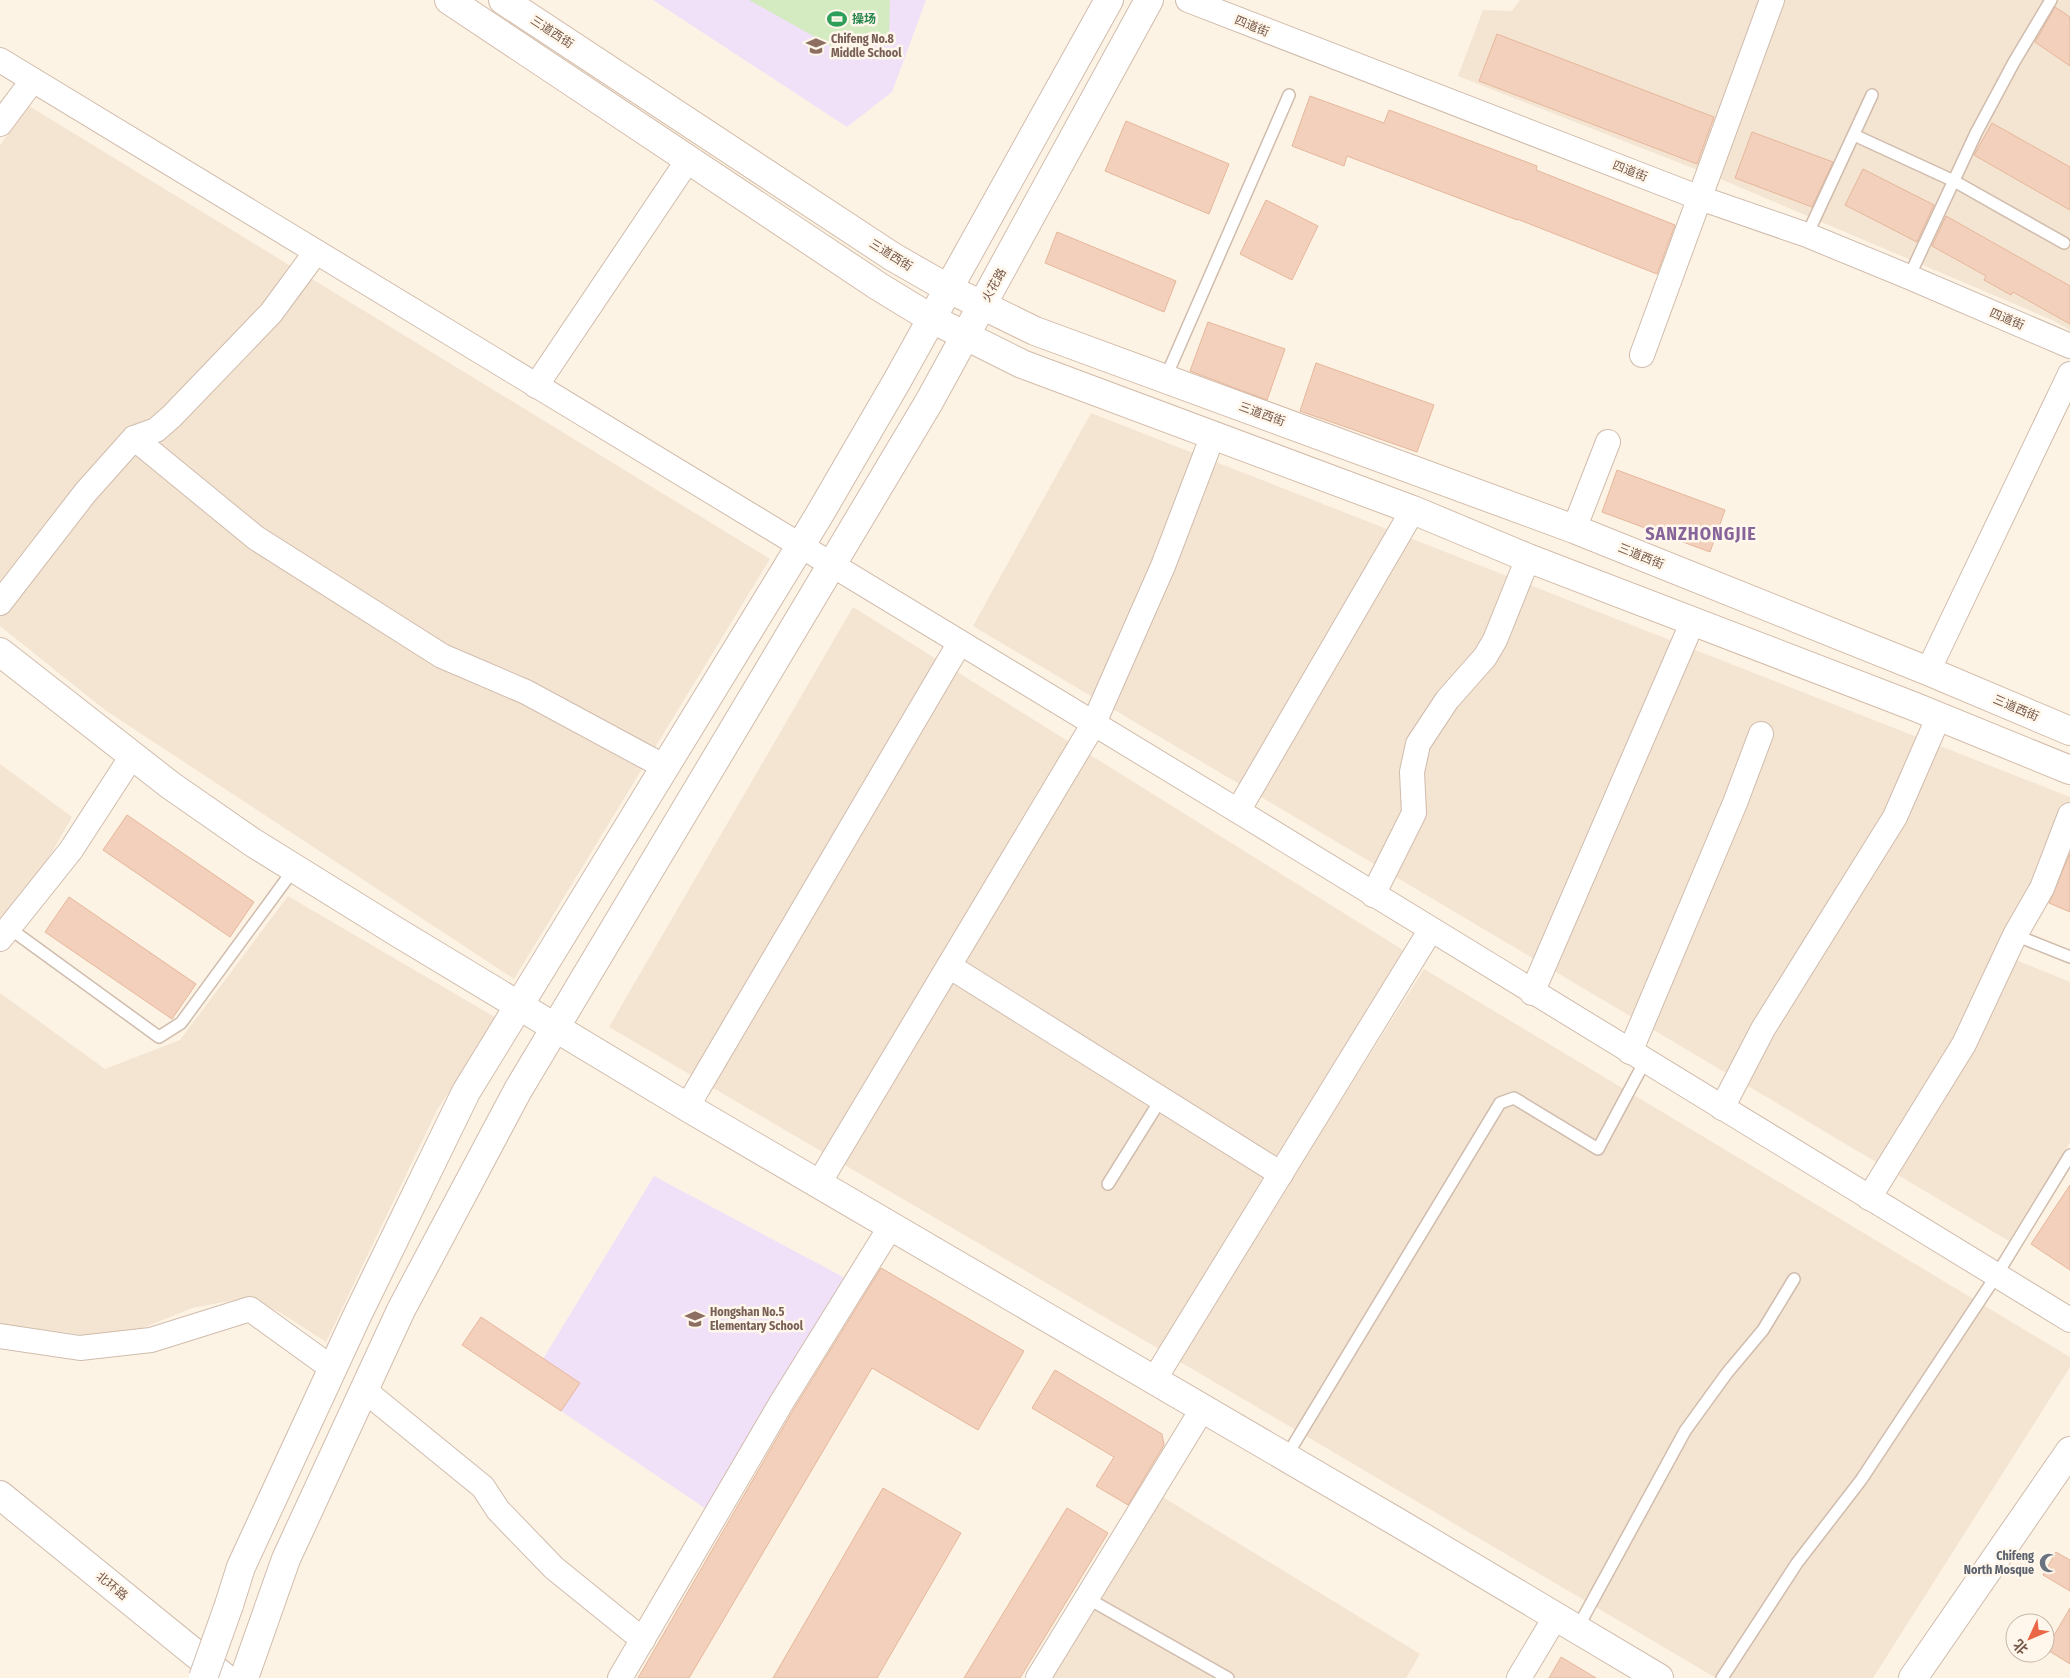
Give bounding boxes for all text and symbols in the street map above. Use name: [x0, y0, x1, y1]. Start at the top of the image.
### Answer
sports icon: 操场: [826, 8, 848, 30]
place label: 操场: [852, 12, 876, 26]
street label: 三道西街: [528, 13, 576, 51]
street label: 四道街: [1233, 13, 1271, 39]
place label: Chifeng No.8 Middle School: [831, 32, 902, 60]
school or university icon: Chifeng No.8 Middle School: [805, 35, 827, 57]
street label: 四道街: [1611, 158, 1649, 184]
street label: 三道西街: [867, 236, 915, 274]
street label: 火花路: [979, 266, 1009, 304]
street label: 四道街: [1988, 306, 2026, 332]
street label: 三道西街: [1237, 399, 1287, 429]
district label: SANZHONGJIE: [1645, 523, 1757, 545]
street label: 三道西街: [1616, 541, 1666, 571]
street label: 三道西街: [1991, 692, 2041, 724]
place label: Hongshan No.5 Elementary School: [710, 1305, 804, 1333]
school or university icon: Hongshan No.5 Elementary School: [684, 1308, 706, 1330]
place label: Chifeng North Mosque: [1964, 1549, 2034, 1577]
mosque icon: Chifeng North Mosque: [2038, 1552, 2060, 1574]
street label: 北环路: [94, 1569, 130, 1603]
north arrow: [2005, 1613, 2055, 1663]
text: 北: [2010, 1636, 2032, 1658]

